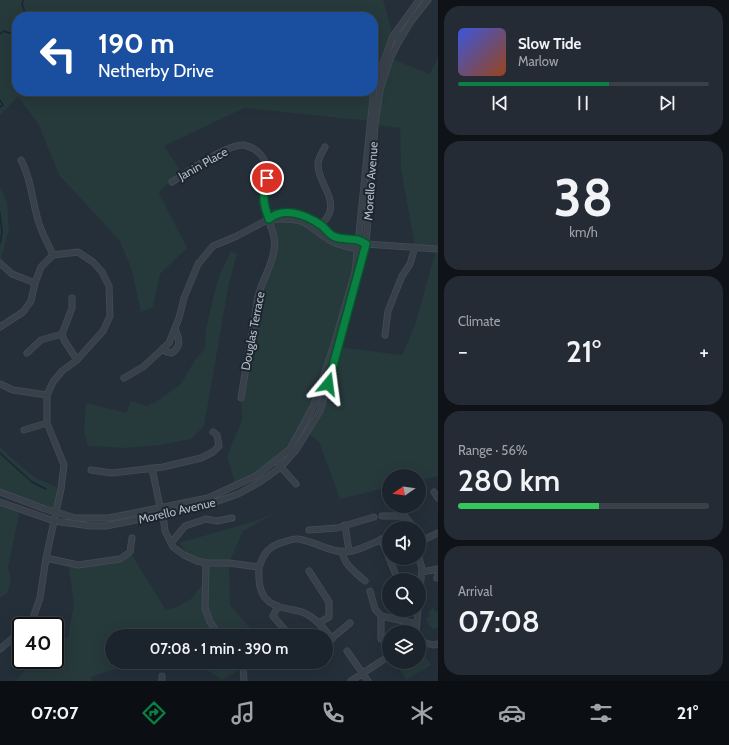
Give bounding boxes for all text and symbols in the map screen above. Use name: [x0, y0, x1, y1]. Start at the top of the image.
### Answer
text: 190 m: [98, 26, 174, 60]
icon: left: [32, 28, 84, 80]
text: Slow Tide: [518, 35, 581, 53]
text: Marlow: [518, 53, 558, 69]
text: Netherby Drive: [98, 60, 214, 82]
icon: previous: [489, 92, 511, 114]
icon: pause: [572, 92, 594, 114]
icon: next: [656, 92, 678, 114]
street label: Morello Avenue: [360, 141, 381, 221]
street label: Janin Place: [175, 144, 230, 184]
pin: [250, 161, 284, 195]
text: 38: [554, 166, 613, 229]
icon: arrive: [256, 167, 278, 189]
text: km/h: [569, 224, 598, 240]
street label: Douglas Terrace: [238, 290, 268, 372]
text: Climate: [458, 313, 500, 329]
text: 21°: [566, 333, 601, 370]
text: −: [458, 338, 468, 365]
text: +: [699, 338, 709, 365]
position arrow: [307, 363, 349, 405]
text: Range · 56%: [458, 442, 527, 458]
text: 280 km: [458, 462, 560, 499]
north arrow: [382, 469, 426, 513]
map controls: [382, 469, 426, 669]
street label: Morello Avenue: [137, 494, 217, 527]
button: sound: [382, 521, 426, 565]
button: search: [382, 573, 426, 617]
text: Arrival: [458, 583, 493, 599]
text: 07:08: [458, 603, 540, 640]
speed limit sign: 40: [12, 617, 64, 669]
button: layers: [382, 625, 426, 669]
text: 07:08 · 1 min · 390 m: [150, 640, 288, 658]
icon: directions: [140, 699, 168, 727]
icon: music: [229, 699, 257, 727]
icon: phone: [319, 699, 347, 727]
icon: climate: [408, 699, 436, 727]
icon: car: [498, 699, 526, 727]
icon: filters: [587, 699, 615, 727]
text: 07:07: [31, 702, 79, 724]
text: 21°: [677, 702, 698, 724]

